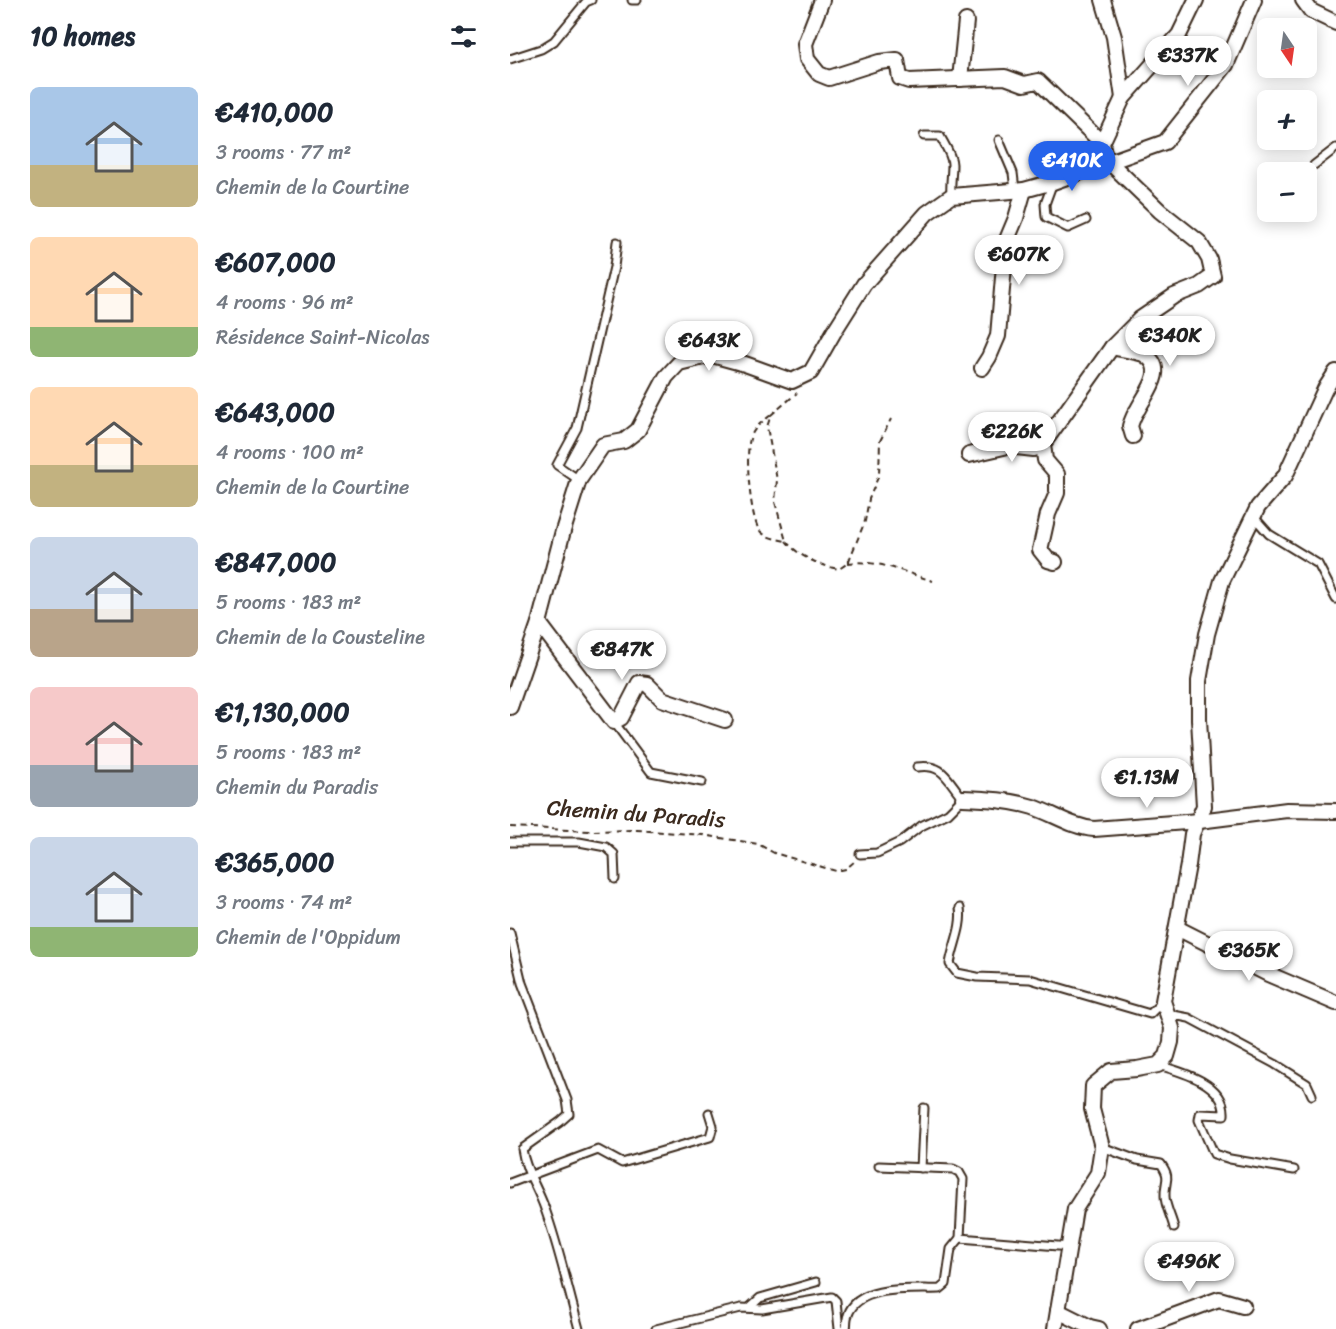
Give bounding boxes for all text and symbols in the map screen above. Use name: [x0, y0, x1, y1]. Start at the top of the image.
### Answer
text: 10 homes: [30, 13, 135, 59]
north arrow: [1257, 18, 1317, 78]
map controls: [1257, 18, 1317, 222]
icon: filters: [447, 20, 480, 53]
pin: €337K: [1146, 36, 1230, 87]
text: €337K: [1159, 38, 1217, 73]
text: €410,000: [216, 89, 333, 135]
button: +: [1257, 90, 1317, 150]
icon: home: [78, 111, 150, 183]
text: 3 rooms · 77 m²: [216, 135, 351, 170]
pin: €410K: [1030, 141, 1114, 192]
text: €410K: [1042, 143, 1102, 178]
button: −: [1257, 162, 1317, 222]
text: Chemin de la Courtine: [216, 170, 409, 205]
pin: €607K: [977, 235, 1061, 286]
text: €607K: [989, 237, 1049, 272]
text: €607,000: [216, 239, 336, 285]
icon: home: [78, 261, 150, 333]
text: 4 rooms · 96 m²: [216, 285, 354, 320]
pin: €340K: [1128, 316, 1212, 367]
text: €340K: [1139, 318, 1201, 353]
text: Résidence Saint-Nicolas: [216, 320, 430, 355]
pin: €643K: [667, 321, 751, 372]
text: €643K: [679, 323, 739, 358]
text: €643,000: [216, 389, 335, 435]
icon: home: [78, 411, 150, 483]
pin: €226K: [970, 412, 1054, 463]
text: €226K: [982, 414, 1042, 449]
text: 4 rooms · 100 m²: [216, 435, 364, 470]
text: Chemin de la Courtine: [216, 470, 409, 505]
text: €847,000: [216, 539, 336, 585]
icon: home: [78, 561, 150, 633]
text: 5 rooms · 183 m²: [216, 585, 361, 620]
text: Chemin de la Cousteline: [216, 620, 425, 655]
pin: €847K: [580, 630, 664, 681]
text: €847K: [591, 632, 653, 667]
text: €1,130,000: [216, 689, 350, 735]
icon: home: [78, 711, 150, 783]
text: 5 rooms · 183 m²: [216, 735, 361, 770]
pin: €1.13M: [1098, 758, 1196, 809]
text: €1.13M: [1115, 760, 1179, 795]
text: Chemin du Paradis: [216, 770, 378, 805]
street label: Chemin du Paradis: [546, 788, 727, 839]
text: €365,000: [216, 839, 334, 885]
icon: home: [78, 861, 150, 933]
text: 3 rooms · 74 m²: [216, 885, 352, 920]
text: Chemin de l'Oppidum: [216, 920, 401, 955]
pin: €365K: [1207, 931, 1291, 982]
text: €365K: [1219, 933, 1279, 968]
pin: €496K: [1147, 1242, 1231, 1293]
text: €496K: [1158, 1244, 1220, 1279]

